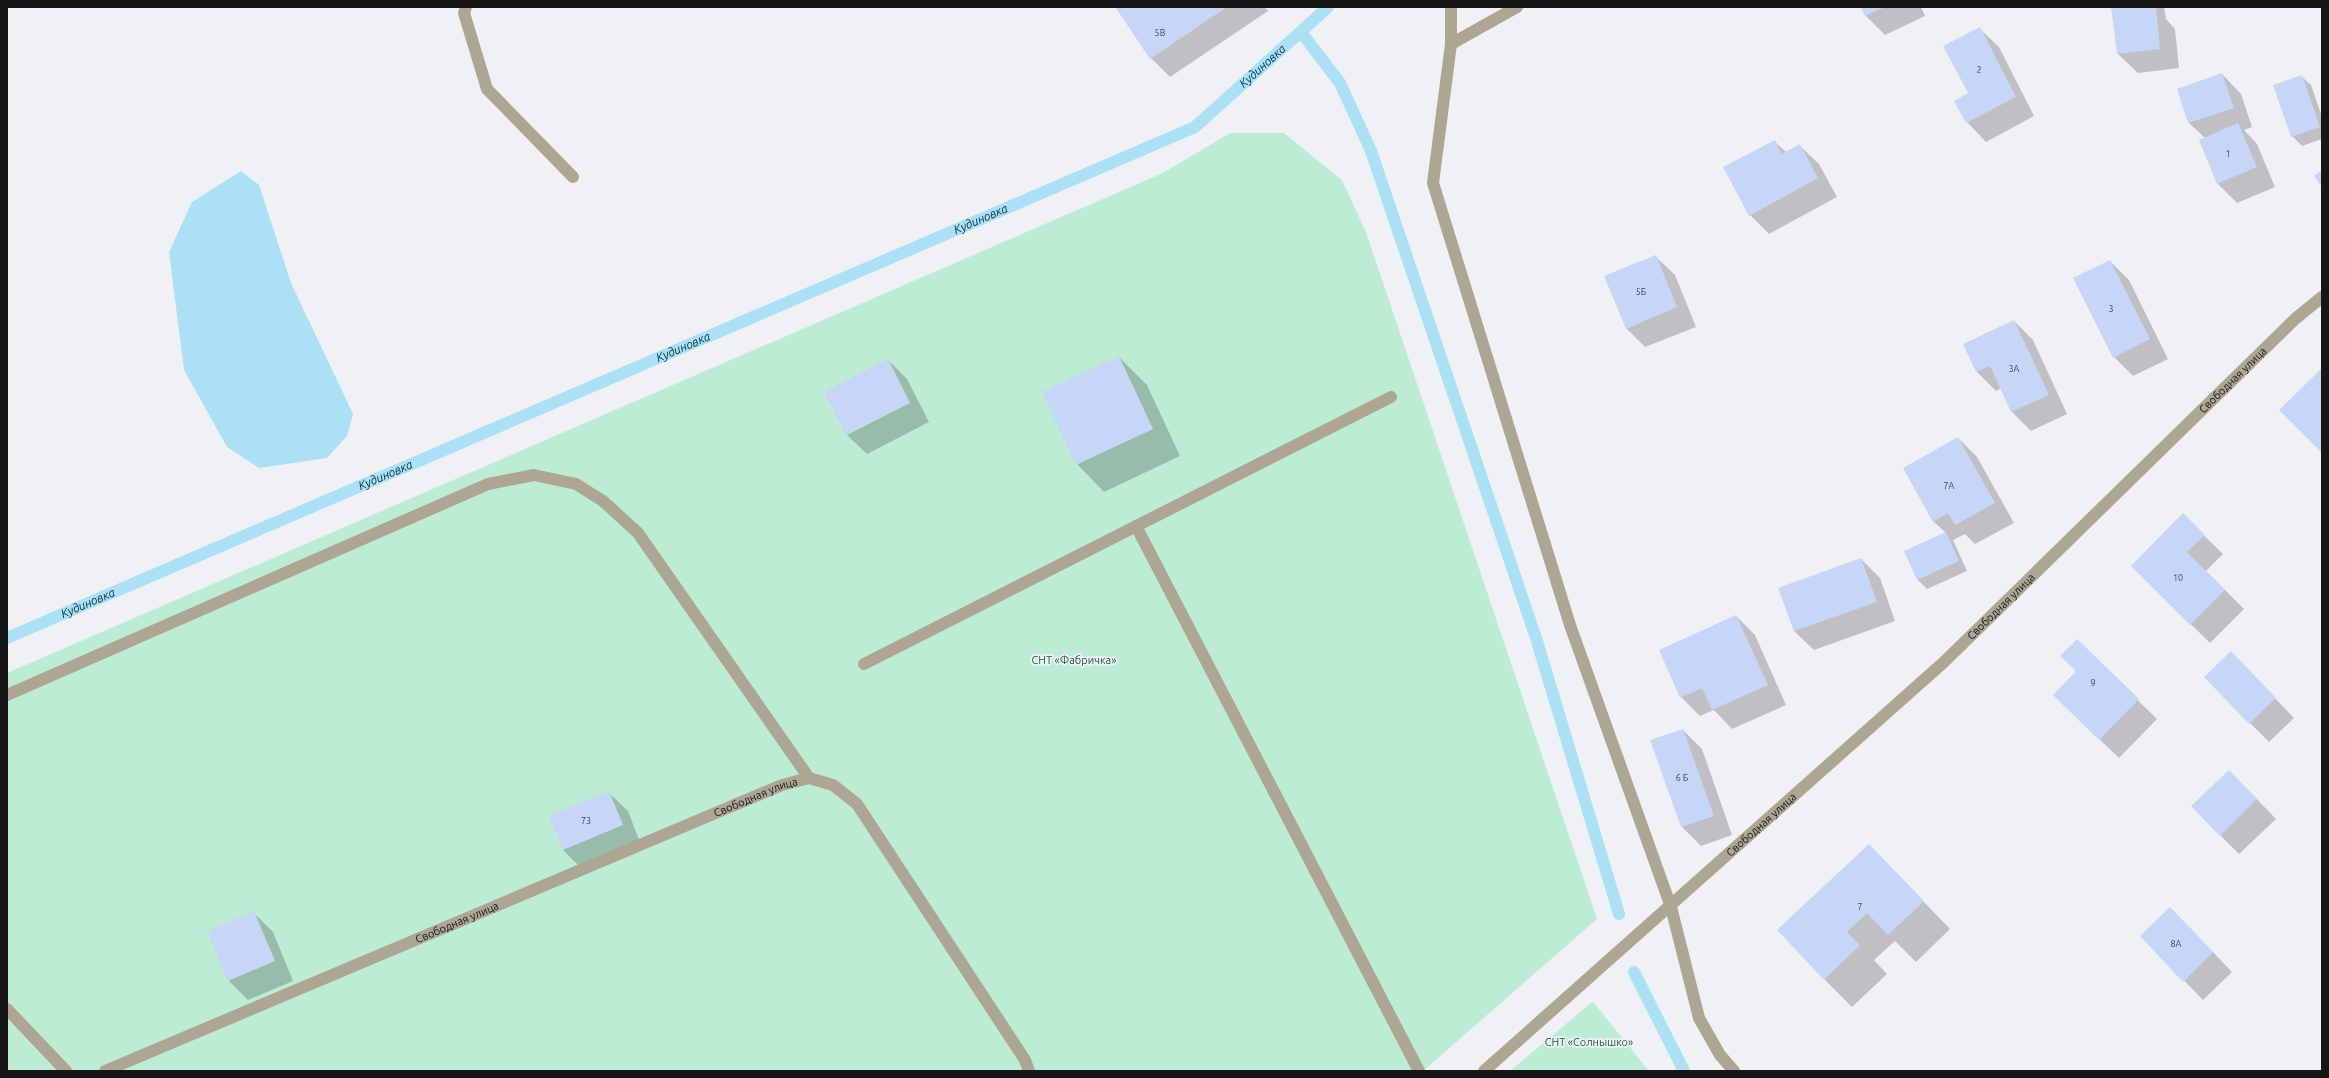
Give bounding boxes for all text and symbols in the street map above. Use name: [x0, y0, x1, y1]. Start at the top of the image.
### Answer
house number: 5В: [1155, 28, 1166, 38]
water label: Кудиновка: [1236, 41, 1288, 90]
house number: 2: [1976, 65, 1982, 75]
house number: 1: [2225, 149, 2231, 159]
water label: Кудиновка: [951, 201, 1010, 236]
house number: 5Б: [1636, 287, 1647, 297]
house number: 3: [2108, 304, 2114, 314]
water label: Кудиновка: [654, 329, 712, 364]
street label: Свободная улица: [2196, 345, 2269, 416]
house number: 3А: [2009, 364, 2020, 374]
water label: Кудиновка: [356, 457, 415, 492]
house number: 7А: [1944, 481, 1955, 491]
street label: Свободная улица: [1965, 571, 2037, 642]
house number: 10: [2173, 573, 2183, 583]
water label: Кудиновка: [59, 585, 117, 620]
park label: СНТ «Фабричка»: [1032, 654, 1116, 666]
house number: 9: [2090, 678, 2096, 688]
house number: 6 Б: [1676, 773, 1689, 783]
street label: Свободная улица: [712, 775, 799, 819]
street label: Свободная улица: [1724, 790, 1799, 859]
house number: 73: [581, 816, 591, 826]
street label: Свободная улица: [413, 899, 500, 945]
house number: 7: [1857, 902, 1863, 912]
house number: 8А: [2171, 939, 2182, 949]
park label: СНТ «Солнышко»: [1545, 1036, 1633, 1048]

